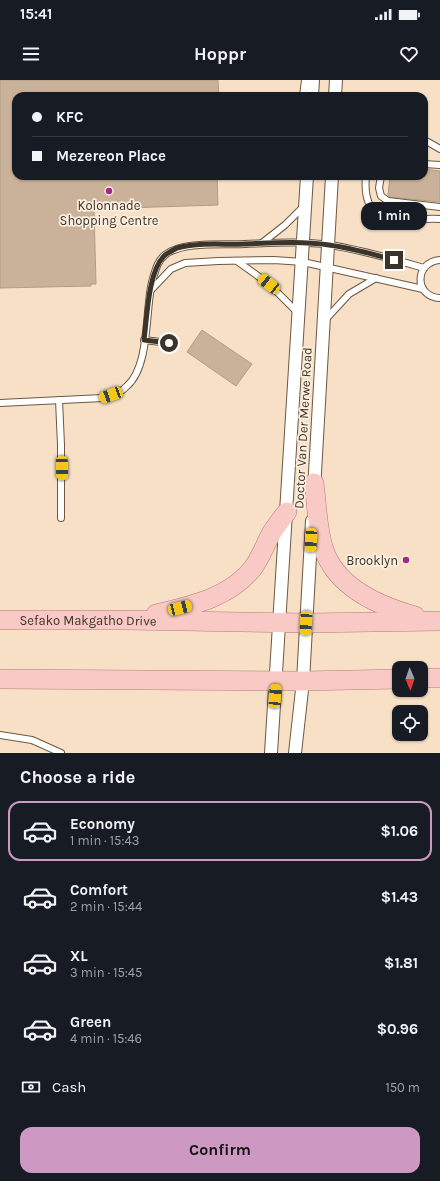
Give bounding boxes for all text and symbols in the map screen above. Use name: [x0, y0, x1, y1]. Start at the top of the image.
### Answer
text: 15:41: [20, 5, 52, 23]
icon: menu: [20, 43, 42, 65]
text: Hoppr: [194, 43, 246, 65]
icon: heart: [398, 43, 420, 65]
text: KFC: [56, 108, 84, 126]
text: Mezereon Place: [56, 147, 166, 165]
marker: Kolonnade Shopping Centre: [104, 186, 114, 196]
place label: Kolonnade Shopping Centre: [60, 198, 159, 228]
callout: 1 min: [361, 202, 427, 230]
text: 1 min: [378, 208, 410, 223]
route end: [385, 251, 403, 269]
car: [256, 272, 282, 296]
route start: [160, 334, 178, 352]
street label: Doctor Van Der Merwe Road: [291, 347, 315, 509]
car: [98, 385, 124, 405]
car: [56, 456, 68, 480]
car: [304, 528, 318, 552]
place label: Brooklyn: [346, 553, 398, 568]
marker: Brooklyn: [401, 555, 411, 565]
car: [167, 599, 193, 617]
car: [299, 611, 313, 635]
street label: Sefako Makgatho Drive: [19, 613, 157, 628]
north arrow: [392, 661, 428, 697]
map controls: [392, 661, 428, 741]
car: [268, 684, 282, 708]
button: locate: [392, 705, 428, 741]
text: Choose a ride: [20, 766, 135, 788]
icon: car: [22, 813, 58, 849]
text: Economy: [70, 815, 135, 833]
text: $1.06: [381, 822, 418, 840]
text: 1 min · 15:43: [70, 833, 139, 848]
icon: car: [22, 879, 58, 915]
text: Comfort: [70, 881, 128, 899]
text: $1.43: [381, 888, 418, 906]
text: 2 min · 15:44: [70, 899, 142, 914]
icon: car: [22, 945, 58, 981]
text: XL: [70, 947, 88, 965]
text: $1.81: [384, 954, 418, 972]
text: 3 min · 15:45: [70, 965, 142, 980]
icon: car: [22, 1011, 58, 1047]
text: Green: [70, 1013, 111, 1031]
text: $0.96: [377, 1020, 418, 1038]
text: 4 min · 15:46: [70, 1031, 142, 1046]
icon: cash: [20, 1076, 42, 1098]
text: Cash: [52, 1078, 86, 1096]
text: 150 m: [385, 1080, 420, 1095]
button: Confirm: [20, 1127, 420, 1173]

